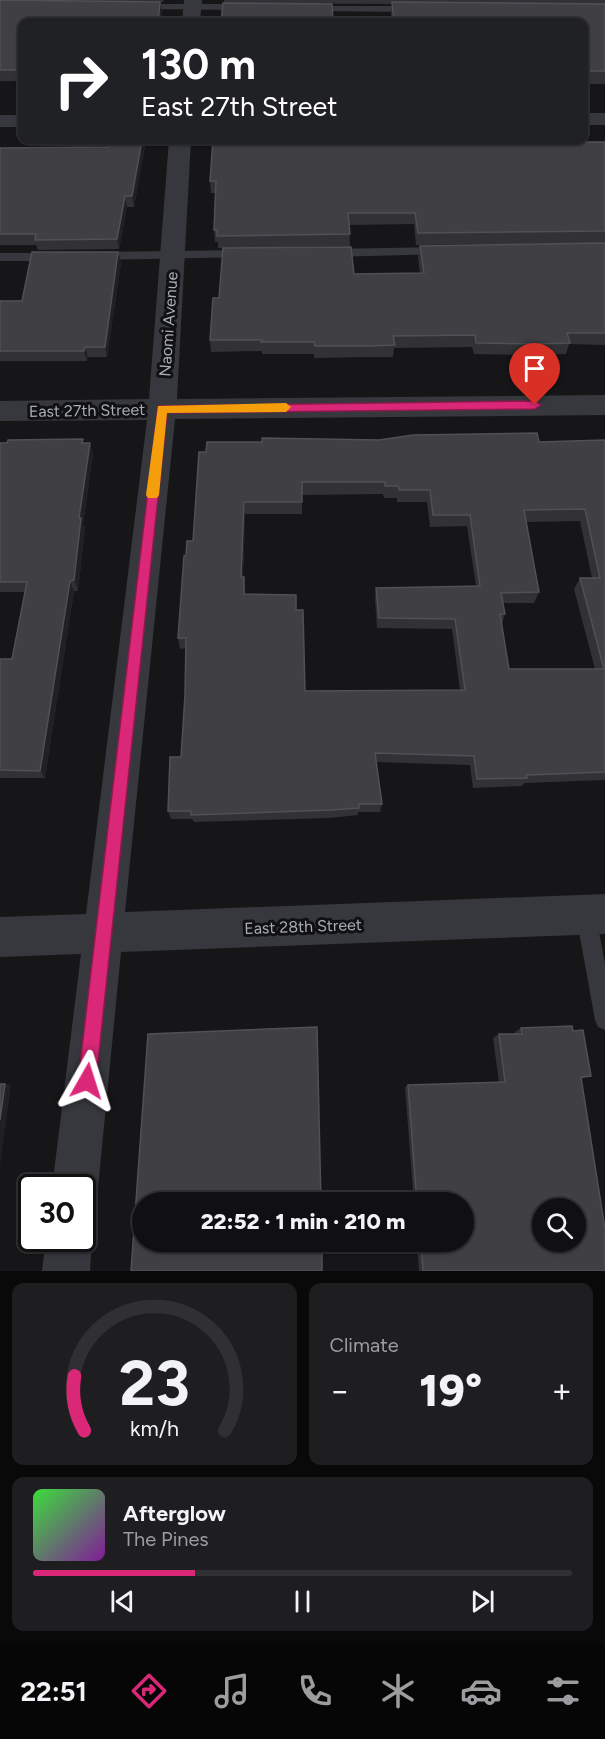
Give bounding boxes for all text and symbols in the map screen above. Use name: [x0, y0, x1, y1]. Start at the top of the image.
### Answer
text: 130 m: [141, 39, 256, 90]
icon: right: [42, 42, 120, 120]
text: East 27th Street: [141, 90, 337, 123]
street label: Naomi Avenue: [155, 271, 182, 377]
pin: [509, 343, 560, 405]
icon: arrive: [518, 352, 551, 385]
street label: East 27th Street: [29, 400, 145, 421]
street label: East 28th Street: [244, 915, 362, 938]
position arrow: [55, 1049, 119, 1113]
speed limit sign: 30: [18, 1174, 96, 1252]
map controls: [532, 1198, 586, 1252]
button: search: [532, 1198, 586, 1252]
text: 22:52 · 1 min · 210 m: [201, 1208, 405, 1235]
text: Climate: [330, 1333, 399, 1357]
text: 23: [119, 1346, 190, 1421]
text: 19°: [419, 1363, 482, 1417]
text: −: [330, 1371, 350, 1410]
text: +: [551, 1371, 572, 1410]
text: km/h: [130, 1416, 179, 1441]
text: Afterglow: [123, 1500, 226, 1527]
text: The Pines: [123, 1527, 209, 1551]
icon: previous: [106, 1585, 139, 1618]
icon: pause: [286, 1585, 319, 1618]
icon: next: [466, 1585, 499, 1618]
icon: directions: [128, 1670, 170, 1712]
icon: music: [211, 1670, 253, 1712]
icon: phone: [294, 1670, 336, 1712]
icon: climate: [377, 1670, 419, 1712]
icon: car: [460, 1670, 502, 1712]
icon: filters: [542, 1670, 584, 1712]
text: 22:51: [20, 1675, 87, 1708]

